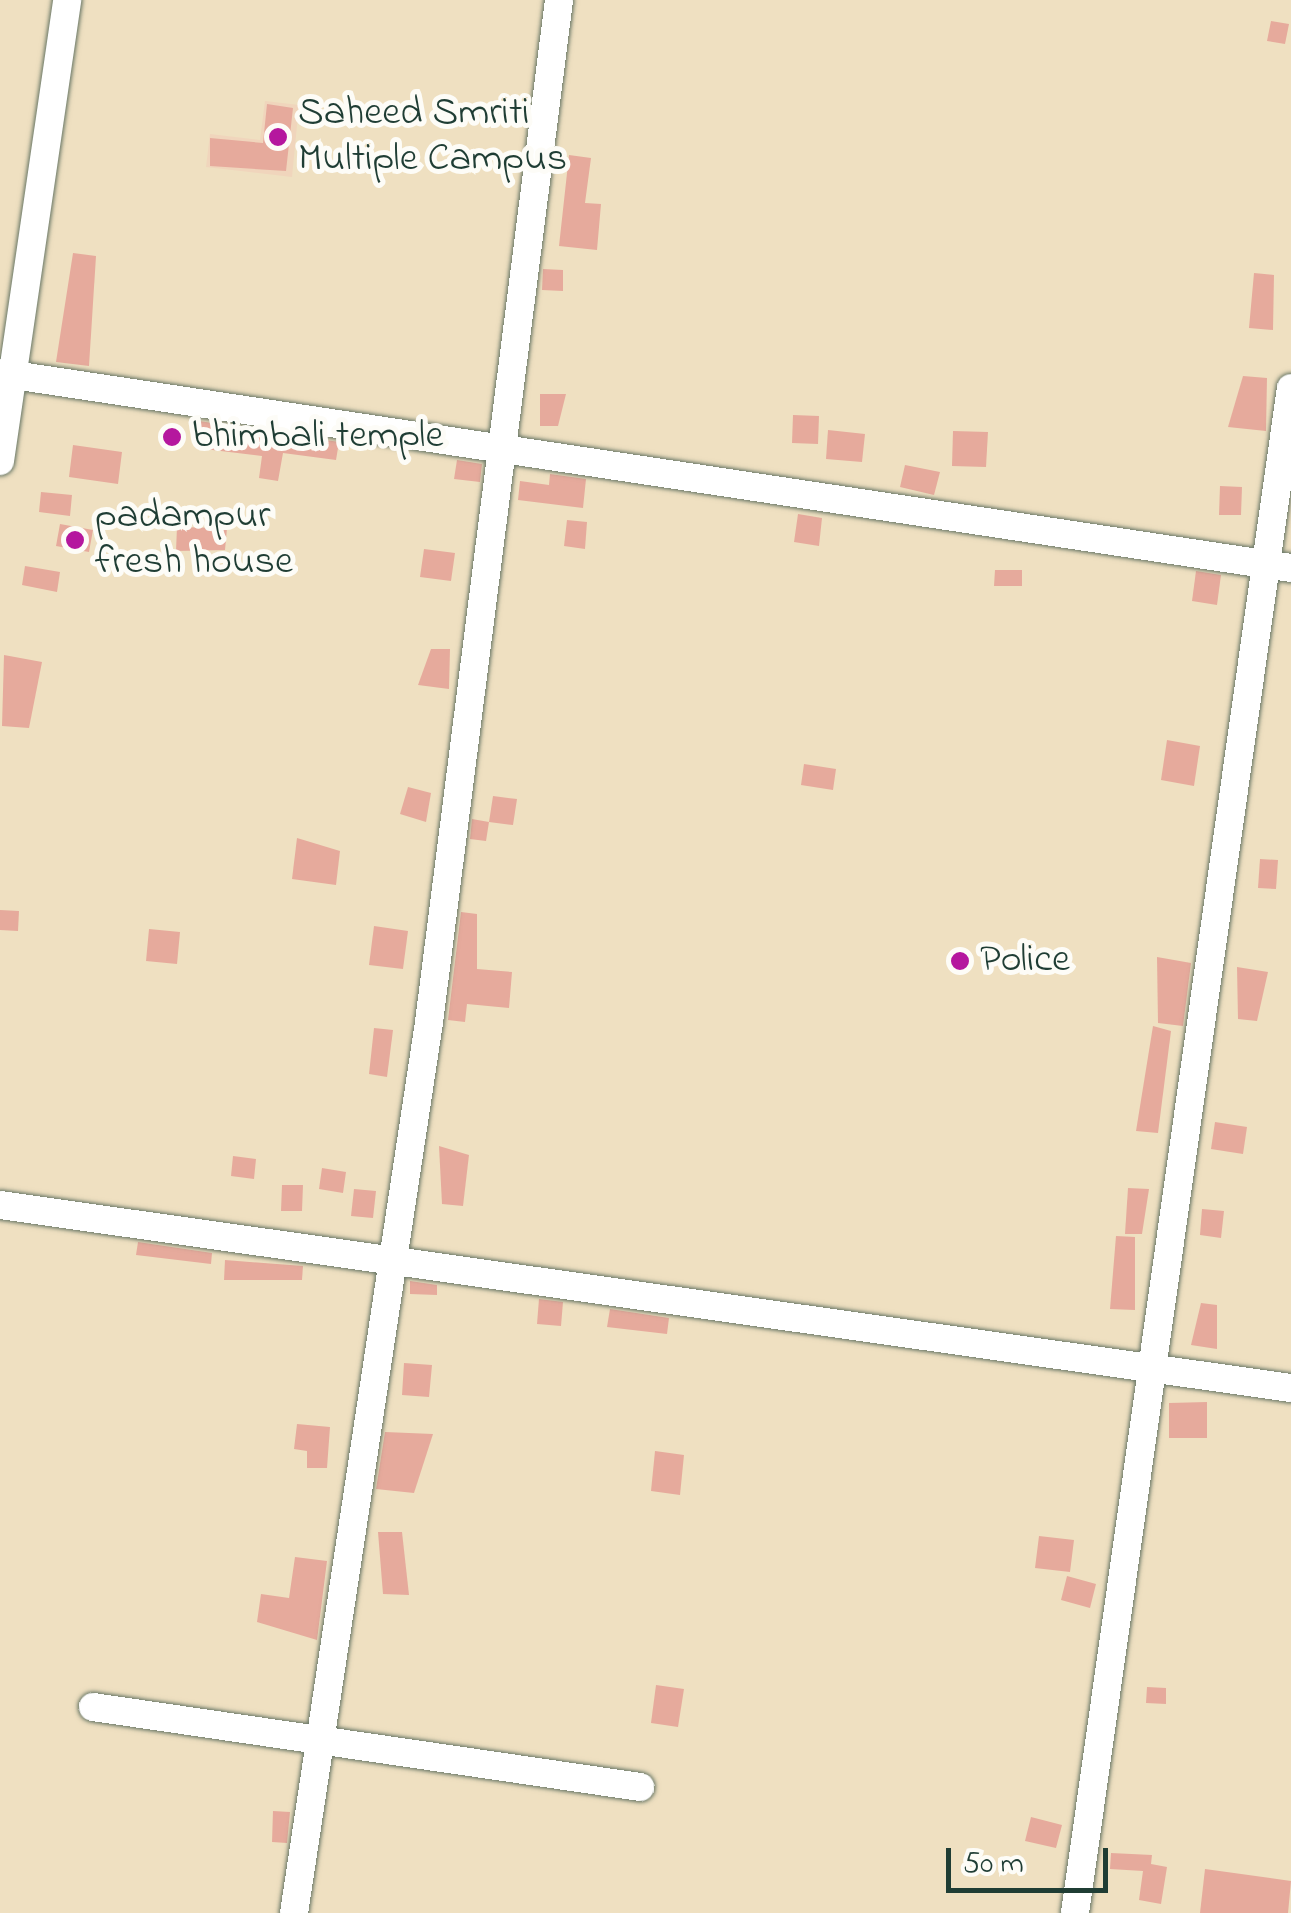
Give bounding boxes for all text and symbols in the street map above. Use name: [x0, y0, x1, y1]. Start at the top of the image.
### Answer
place label: Saheed Smriti Multiple Campus: [298, 90, 567, 184]
marker: Saheed Smriti Multiple Campus: [267, 126, 289, 148]
place label: bhimbali temple: [192, 413, 443, 461]
marker: bhimbali temple: [161, 426, 183, 448]
place label: padampur fresh house: [95, 493, 293, 587]
marker: padampur fresh house: [64, 529, 86, 551]
place label: Police: [980, 937, 1070, 985]
marker: Police: [949, 950, 971, 972]
scale bar: [951, 1828, 1114, 1890]
text: 50 m: [963, 1843, 1024, 1887]

